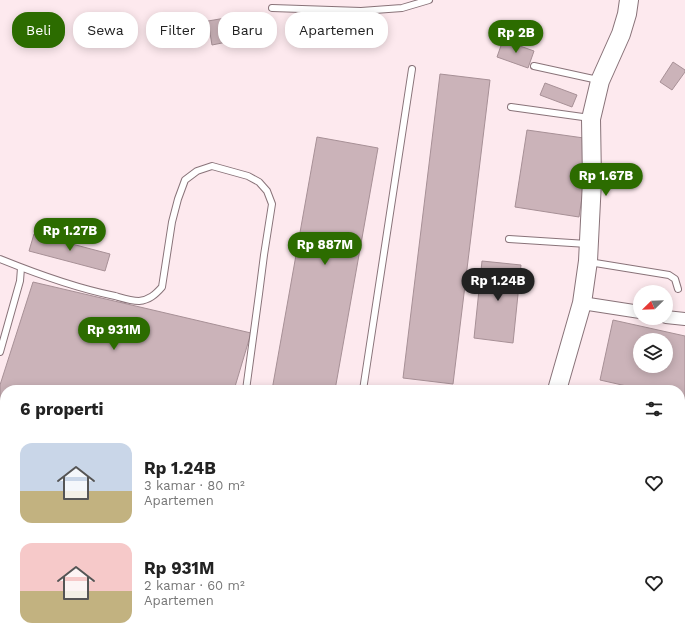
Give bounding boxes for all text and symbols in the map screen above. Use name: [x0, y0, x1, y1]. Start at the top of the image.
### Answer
chip: Beli: [12, 12, 65, 48]
chip: Sewa: [73, 12, 138, 48]
chip: Filter: [146, 12, 210, 48]
chip: Baru: [218, 12, 277, 48]
chip: Apartemen: [285, 12, 388, 48]
pin: Rp 2B: [488, 20, 544, 54]
text: Rp 2B: [497, 25, 535, 40]
pin: Rp 1.67B: [565, 163, 647, 197]
text: Rp 1.67B: [579, 168, 633, 183]
pin: Rp 1.27B: [29, 218, 111, 252]
text: Rp 1.27B: [43, 223, 97, 238]
pin: Rp 887M: [288, 232, 362, 266]
text: Rp 887M: [297, 237, 353, 252]
pin: Rp 1.24B: [457, 268, 539, 302]
text: Rp 1.24B: [471, 273, 525, 288]
north arrow: [633, 285, 673, 325]
map controls: [633, 285, 673, 373]
pin: Rp 931M: [77, 317, 151, 351]
text: Rp 931M: [87, 322, 141, 337]
button: layers: [633, 333, 673, 373]
icon: filters: [643, 398, 665, 420]
text: 6 properti: [20, 399, 103, 419]
text: Rp 1.24B: [144, 458, 216, 478]
icon: home: [52, 459, 100, 507]
icon: heart: [643, 472, 665, 494]
text: 3 kamar · 80 m²: [144, 478, 245, 493]
text: Apartemen: [144, 493, 214, 508]
text: Rp 931M: [144, 558, 214, 578]
icon: home: [52, 559, 100, 607]
icon: heart: [643, 572, 665, 594]
text: 2 kamar · 60 m²: [144, 578, 245, 593]
text: Apartemen: [144, 593, 214, 608]

